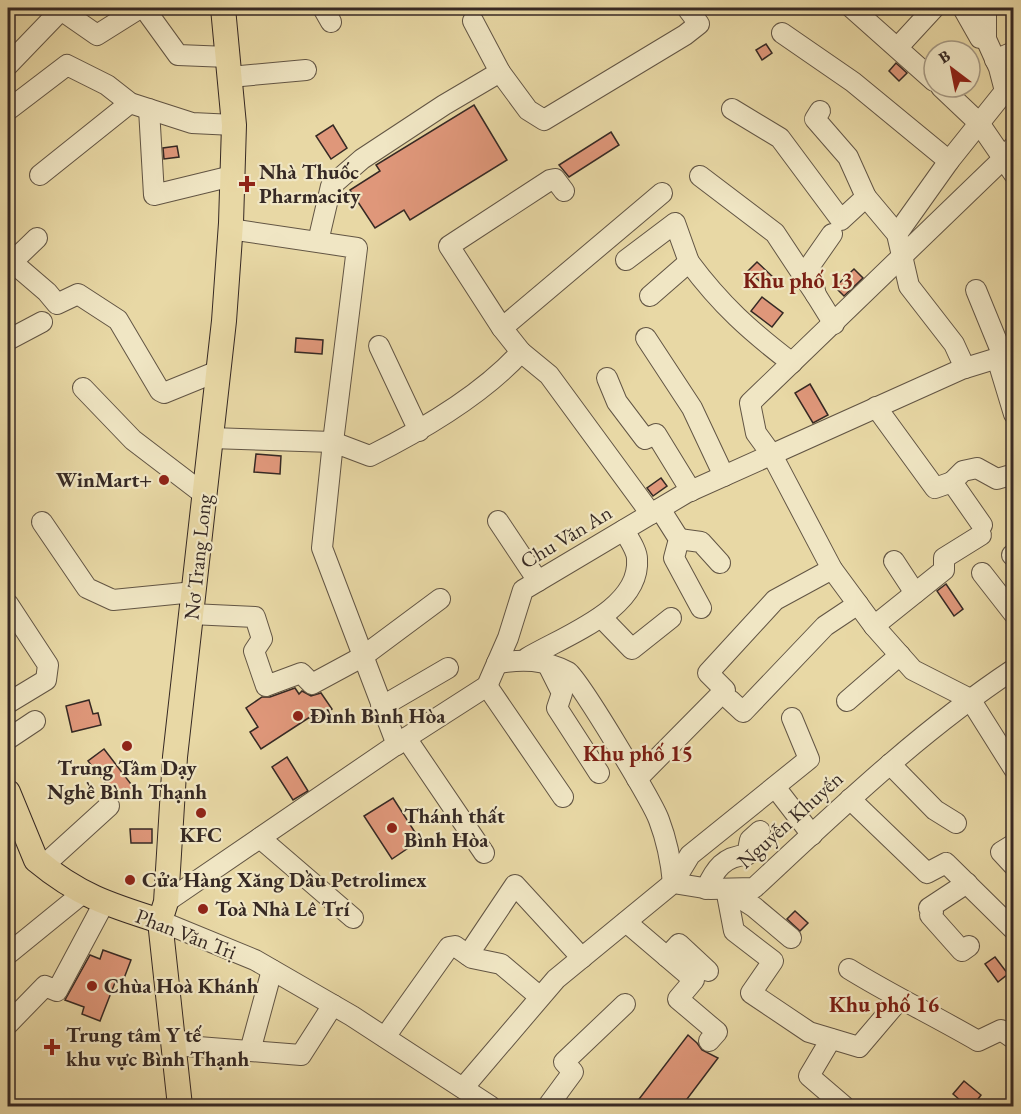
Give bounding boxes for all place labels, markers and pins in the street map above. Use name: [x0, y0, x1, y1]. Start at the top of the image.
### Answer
place label: Nhà Thuốc Pharmacity: [259, 158, 361, 209]
marker: Nhà Thuốc Pharmacity: [240, 177, 254, 191]
place label: WinMart+: [56, 466, 152, 493]
marker: WinMart+: [157, 473, 171, 487]
place label: Đình Bình Hòa: [310, 702, 446, 729]
marker: Đình Bình Hòa: [291, 709, 305, 723]
marker: Trung Tâm Dạy Nghề Bình Thạnh: [120, 739, 134, 753]
place label: Trung Tâm Dạy Nghề Bình Thạnh: [47, 754, 207, 805]
place label: Thánh thất Bình Hòa: [404, 802, 505, 853]
marker: KFC: [194, 806, 208, 820]
place label: KFC: [180, 821, 222, 848]
marker: Thánh thất Bình Hòa: [385, 821, 399, 835]
place label: Cửa Hàng Xăng Dầu Petrolimex: [142, 866, 427, 893]
marker: Cửa Hàng Xăng Dầu Petrolimex: [123, 873, 137, 887]
place label: Toà Nhà Lê Trí: [215, 895, 350, 922]
marker: Toà Nhà Lê Trí: [196, 902, 210, 916]
place label: Chùa Hoà Khánh: [104, 972, 259, 999]
marker: Chùa Hoà Khánh: [85, 979, 99, 993]
place label: Trung tâm Y tế khu vực Bình Thạnh: [66, 1021, 249, 1072]
marker: Trung tâm Y tế khu vực Bình Thạnh: [43, 1038, 61, 1056]

